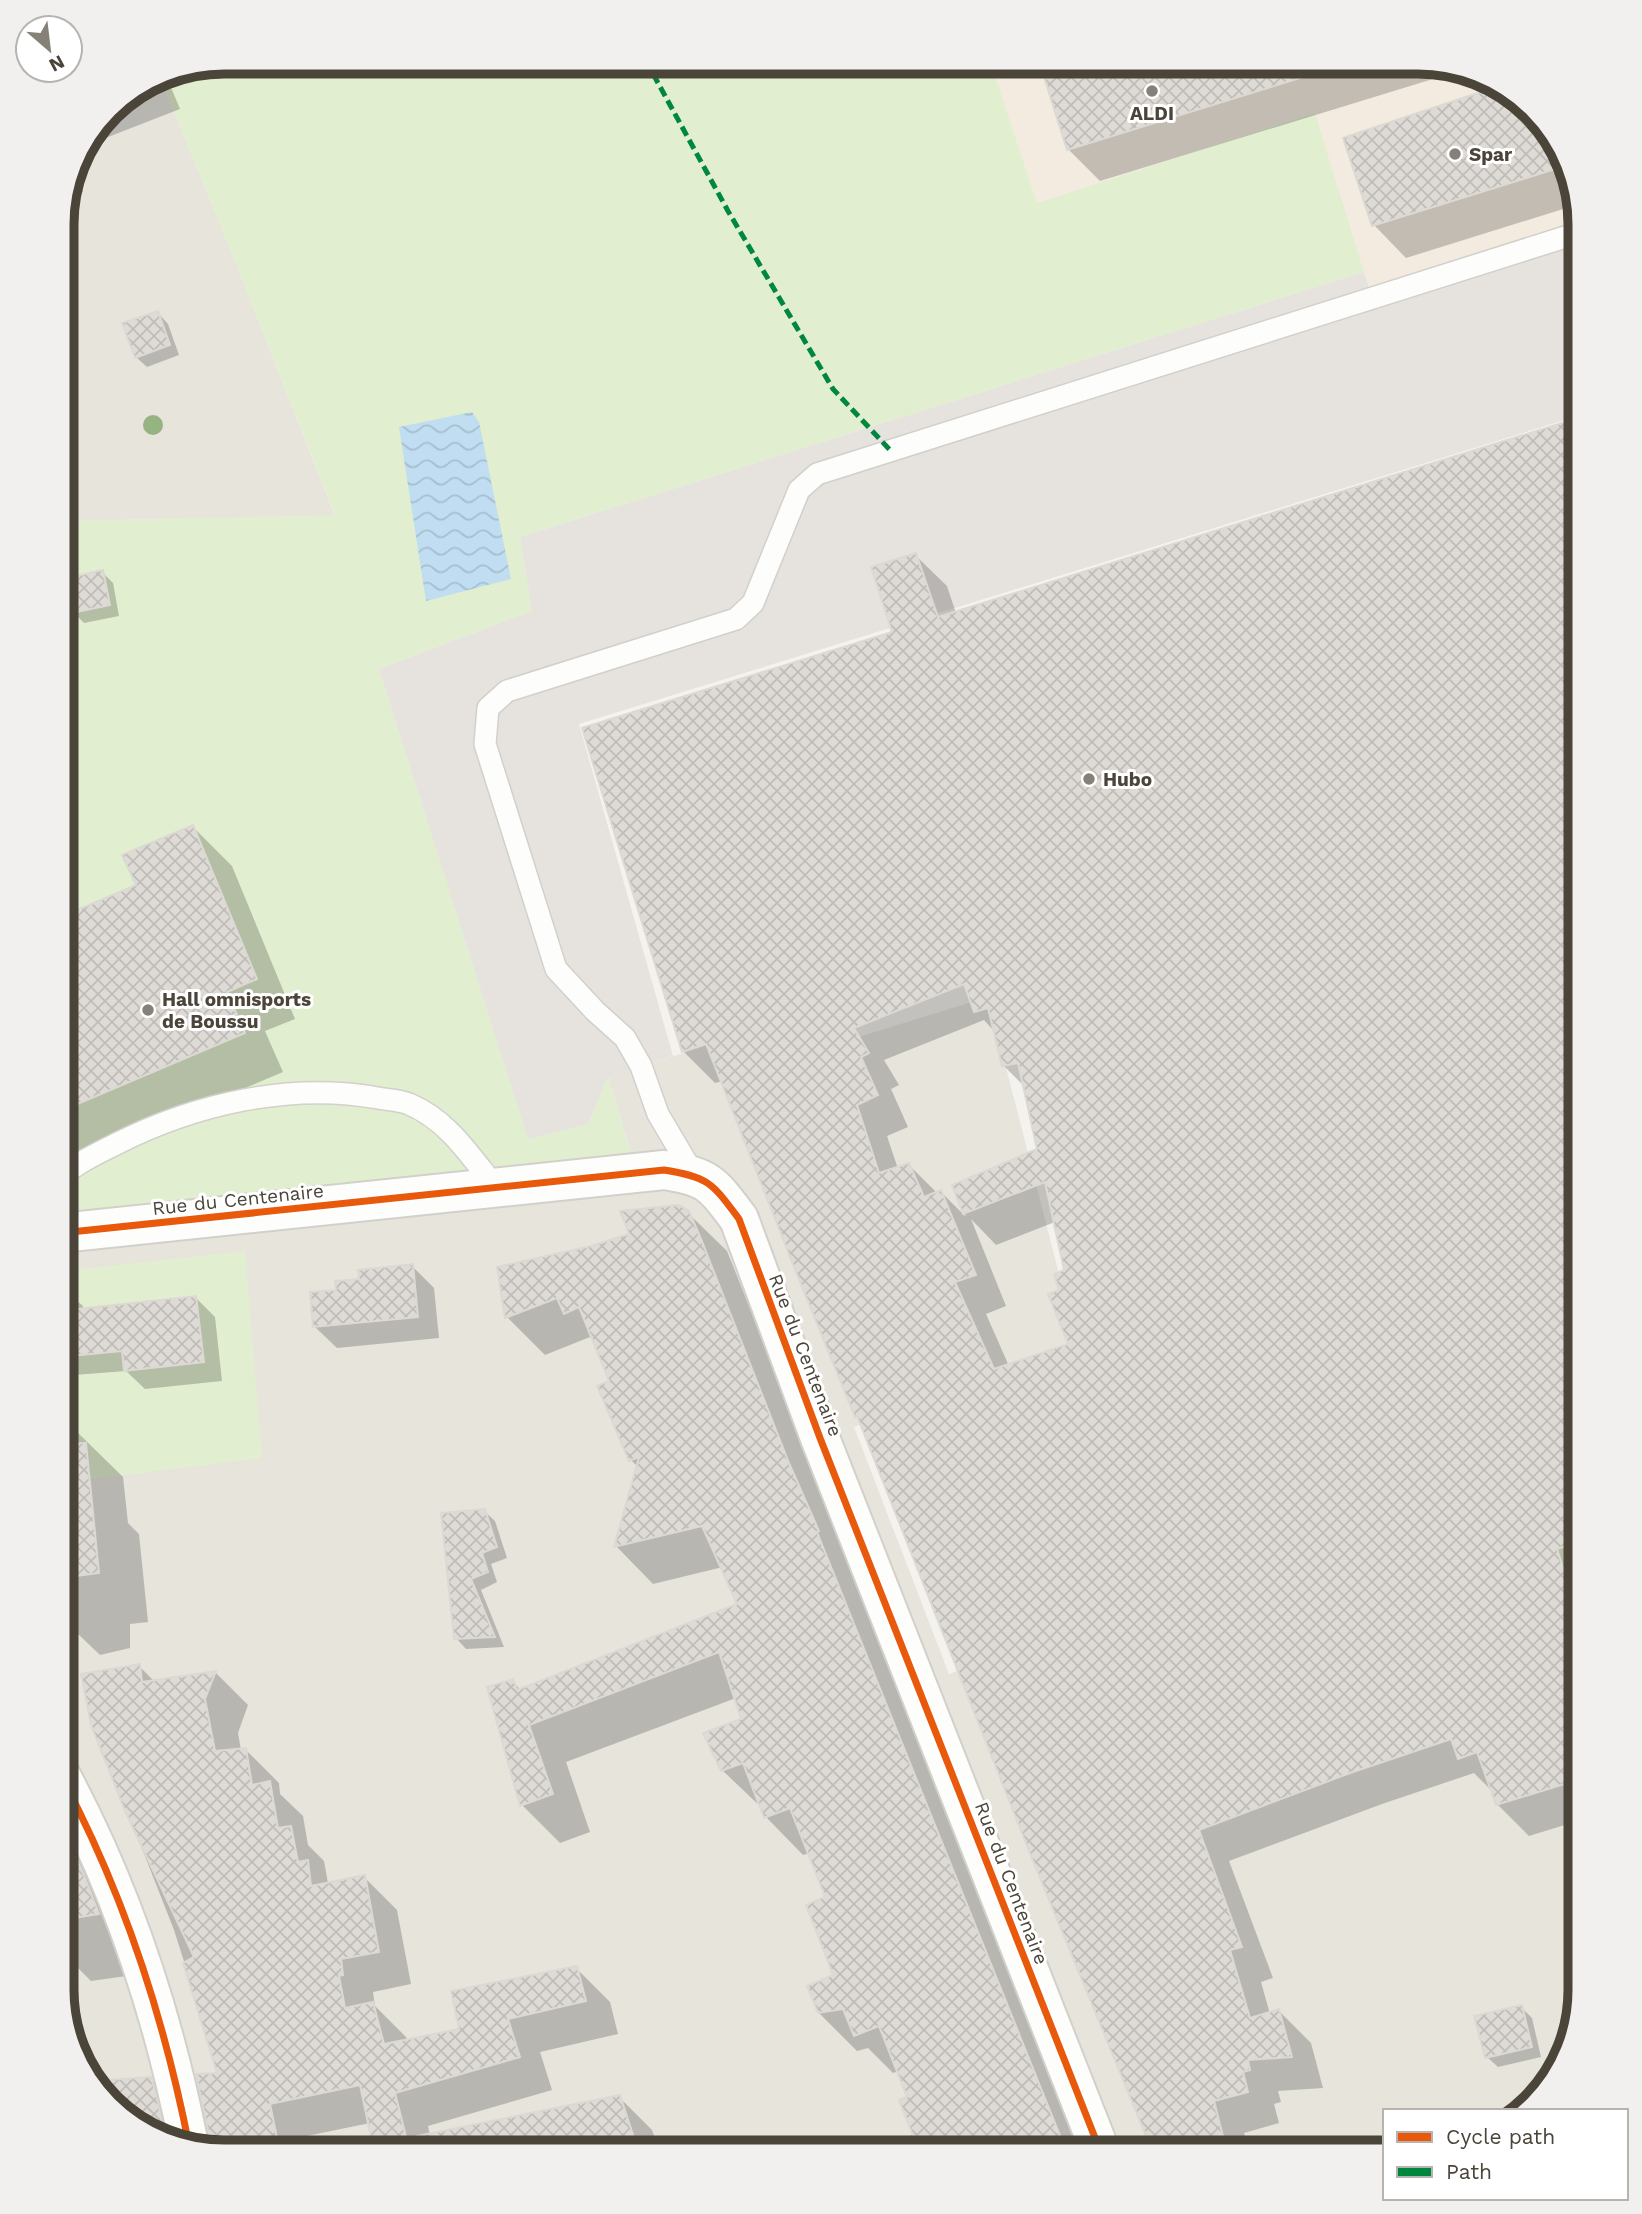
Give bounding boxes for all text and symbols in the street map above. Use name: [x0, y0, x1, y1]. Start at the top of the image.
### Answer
north arrow: [14, 14, 84, 84]
text: N: [45, 50, 68, 77]
marker: ALDI: [1144, 83, 1160, 99]
place label: ALDI: [1130, 102, 1174, 125]
place label: Spar: [1469, 143, 1513, 166]
marker: Spar: [1447, 146, 1463, 162]
place label: Hubo: [1103, 768, 1152, 791]
marker: Hubo: [1081, 771, 1097, 787]
place label: Hall omnisports de Boussu: [162, 988, 311, 1033]
marker: Hall omnisports de Boussu: [140, 1002, 156, 1018]
street label: Rue du Centenaire: [151, 1179, 325, 1220]
street label: Rue du Centenaire: [764, 1271, 847, 1440]
street label: Rue du Centenaire: [970, 1799, 1053, 1968]
legend: [1383, 2109, 1628, 2200]
text: Cycle path: [1446, 2124, 1555, 2149]
text: Path: [1446, 2159, 1492, 2184]

